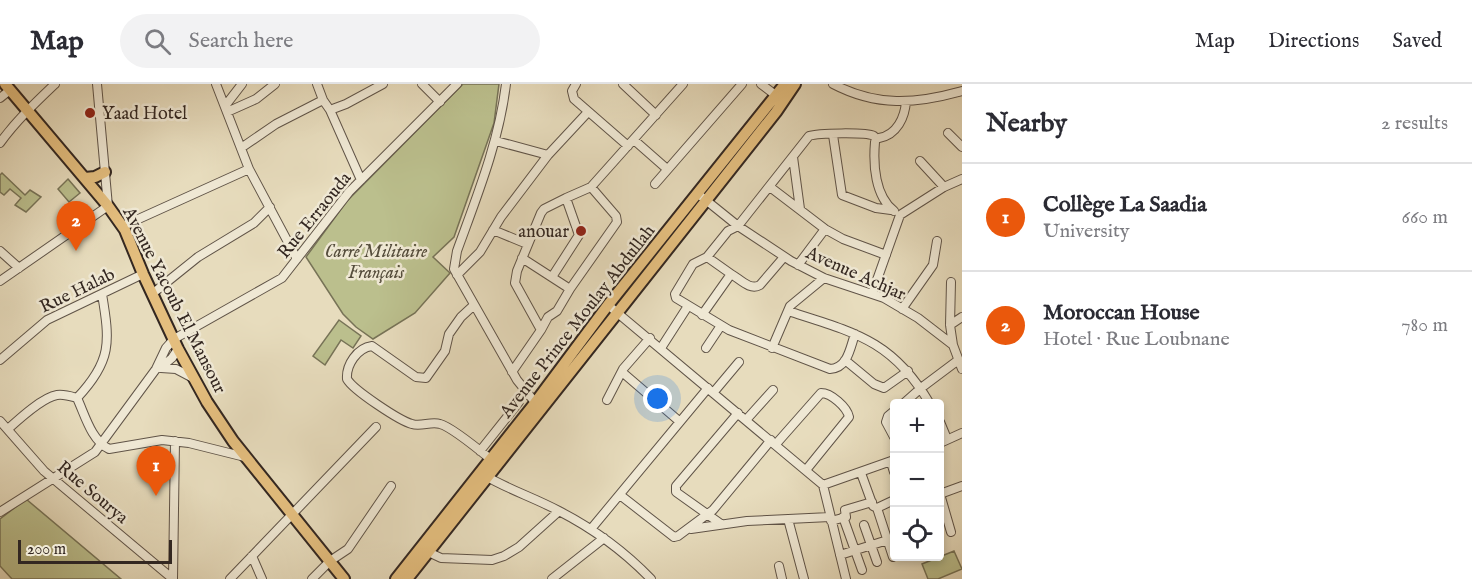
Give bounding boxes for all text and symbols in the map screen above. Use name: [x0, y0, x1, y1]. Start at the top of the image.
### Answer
search box: [120, 14, 540, 68]
text: Map: [30, 24, 84, 59]
icon: search: [141, 25, 174, 58]
text: Search here: [189, 27, 293, 55]
text: Map: [1195, 28, 1235, 55]
text: Directions: [1268, 28, 1359, 55]
text: Saved: [1392, 28, 1442, 55]
place label: Yaad Hotel: [102, 103, 187, 126]
marker: Yaad Hotel: [83, 106, 97, 120]
text: Nearby: [986, 107, 1067, 140]
text: 2 results: [1381, 111, 1448, 136]
street label: Rue Erraouda: [273, 168, 357, 264]
text: Collège La Saadia: [1043, 191, 1207, 219]
pin: 2: [56, 202, 96, 251]
street label: Avenue Yacoub El Mansour: [116, 203, 231, 398]
text: 1: [1002, 205, 1009, 230]
text: 660 m: [1401, 205, 1448, 230]
text: University: [1043, 219, 1130, 244]
street label: Avenue Prince Moulay Abdullah: [495, 220, 661, 424]
place label: anouar: [518, 221, 569, 244]
marker: anouar: [574, 224, 588, 238]
park label: Carré Militaire Français: [325, 241, 427, 285]
street label: Avenue Achjar: [801, 242, 909, 307]
street label: Rue Halab: [36, 263, 119, 319]
text: Moroccan House: [1043, 299, 1200, 327]
text: 2: [1001, 313, 1010, 338]
text: 780 m: [1401, 313, 1448, 338]
text: Hotel · Rue Loubnane: [1043, 327, 1230, 352]
your location: [643, 384, 672, 413]
map controls: [890, 399, 944, 561]
button: +: [890, 399, 944, 453]
pin: 1: [136, 446, 176, 496]
button: −: [890, 453, 944, 507]
street label: Rue Sourya: [52, 457, 133, 530]
button: locate: [890, 507, 944, 561]
scale bar: [18, 537, 172, 564]
text: 200 m: [27, 540, 66, 560]

